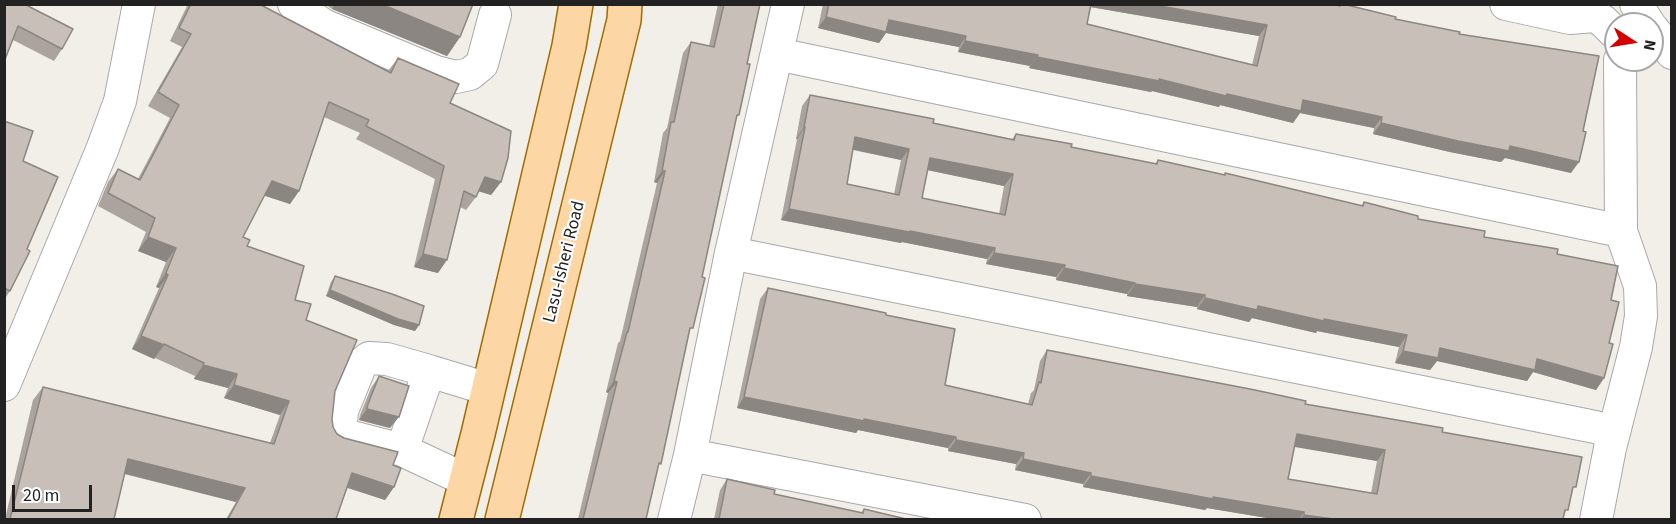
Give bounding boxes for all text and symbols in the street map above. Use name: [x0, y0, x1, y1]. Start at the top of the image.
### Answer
north arrow: [1604, 12, 1664, 72]
text: N: [1638, 38, 1662, 53]
street label: Lasu-Isheri Road: [539, 199, 591, 325]
scale bar: [15, 473, 94, 511]
text: 20 m: [23, 483, 59, 508]

